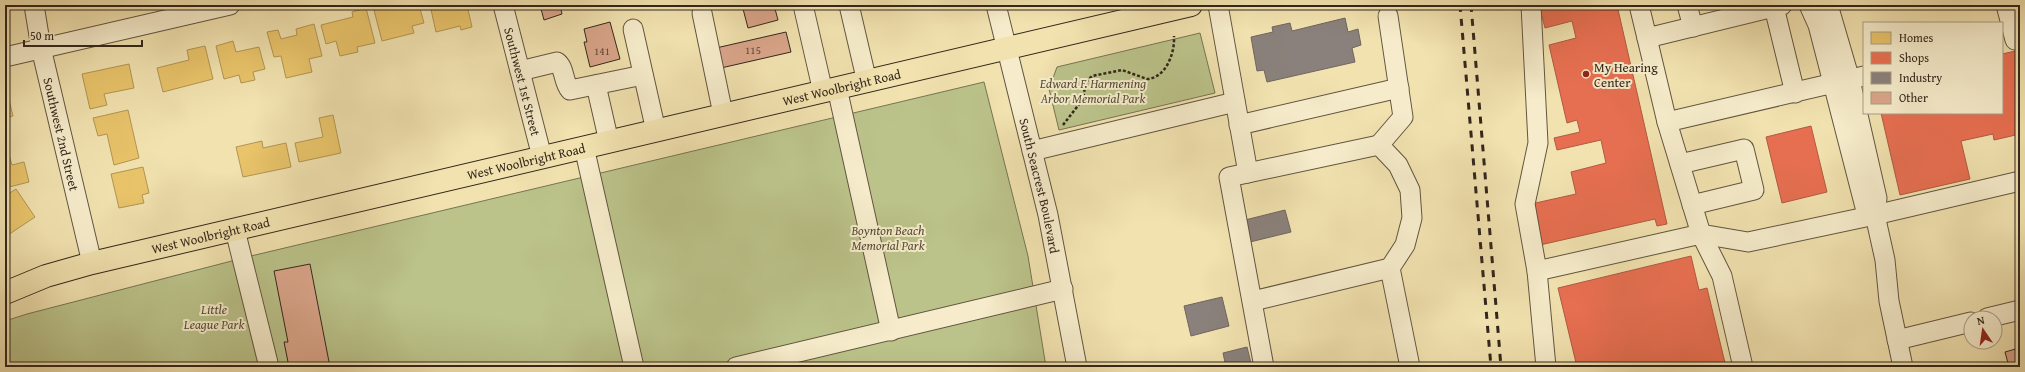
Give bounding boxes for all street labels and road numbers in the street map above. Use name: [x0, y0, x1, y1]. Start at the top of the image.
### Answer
street label: Southwest 1st Street: [499, 25, 545, 138]
street label: West Woolbright Road: [780, 64, 903, 111]
street label: Southwest 2nd Street: [38, 76, 84, 193]
street label: South Seacrest Boulevard: [1014, 116, 1064, 255]
street label: West Woolbright Road: [465, 139, 587, 185]
street label: West Woolbright Road: [150, 213, 272, 259]

